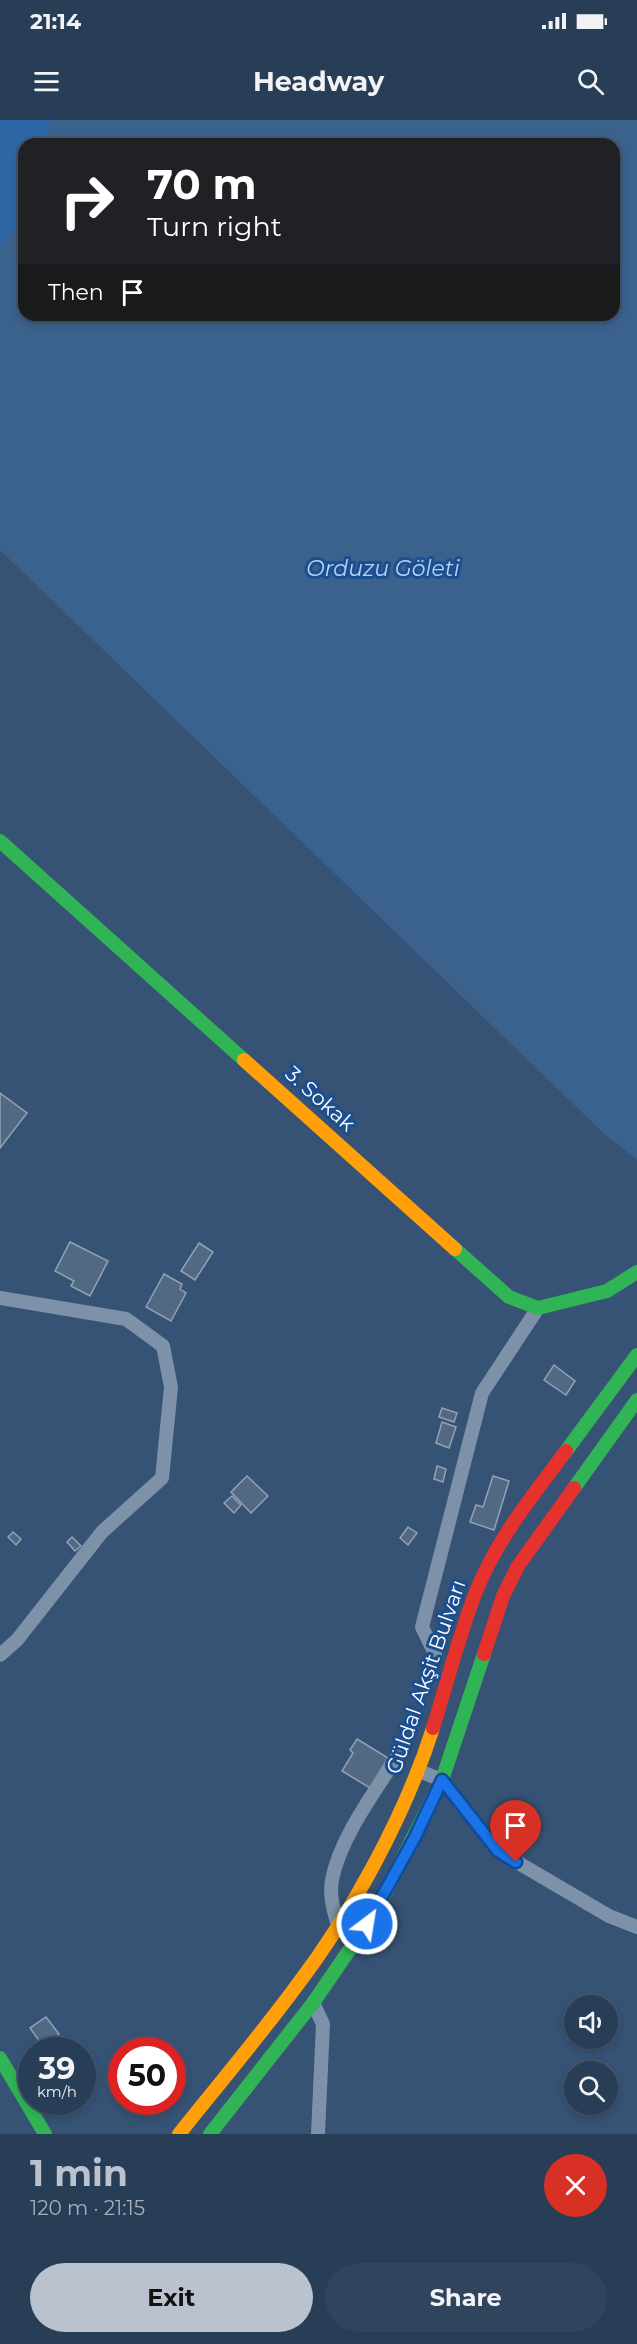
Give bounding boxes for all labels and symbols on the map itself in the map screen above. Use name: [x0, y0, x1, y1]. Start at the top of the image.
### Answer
water label: Orduzu Göleti: [306, 555, 460, 582]
street label: 3. Sokak: [280, 1061, 361, 1137]
street label: Güldal Akşit Bulvarı: [381, 1576, 470, 1777]
pin: [490, 1800, 541, 1862]
position arrow: [335, 1892, 399, 1956]
speed limit sign: 50: [108, 2037, 186, 2115]

